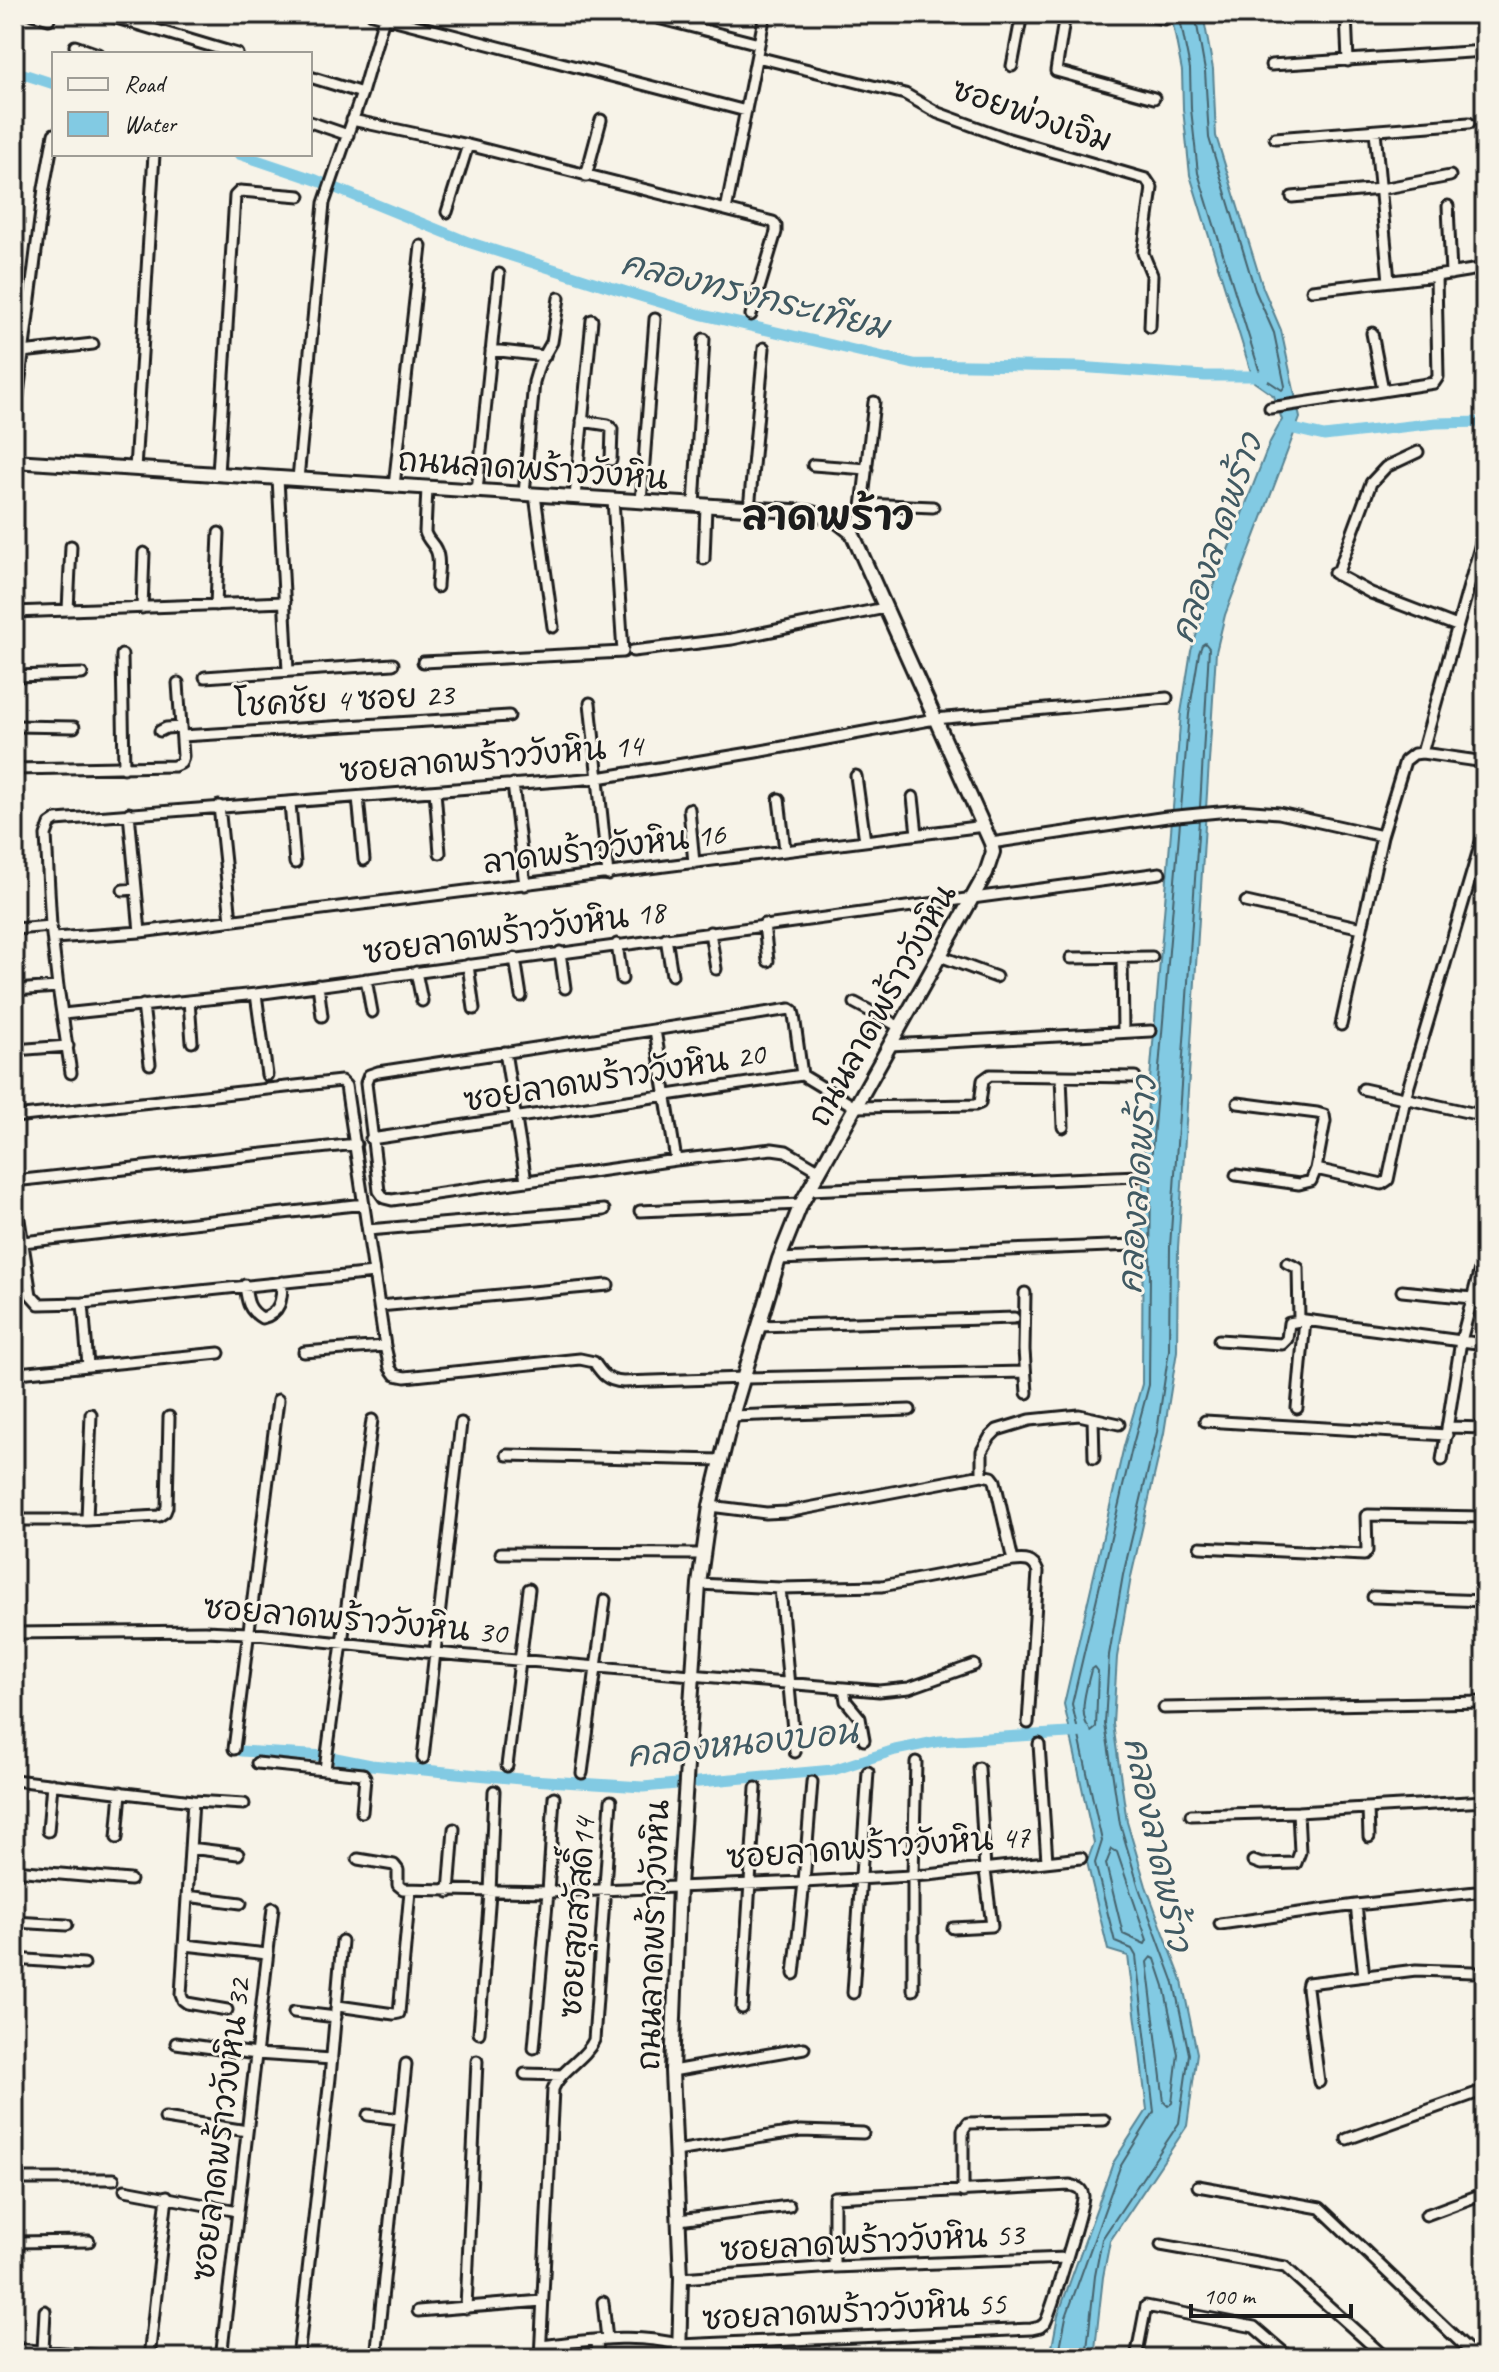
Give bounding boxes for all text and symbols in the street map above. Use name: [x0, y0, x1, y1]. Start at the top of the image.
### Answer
legend: [52, 52, 312, 156]
street label: ซอยพ่วงเจิม: [947, 68, 1117, 162]
text: Road: [124, 69, 168, 99]
text: Water: [124, 109, 179, 139]
water label: คลองทรงกระเทียม: [617, 241, 896, 350]
water label: คลองลาดพร้าว: [1160, 426, 1273, 648]
street label: ถนนลาดพร้าววังหิน: [396, 438, 670, 499]
district label: ลาดพร้าว: [742, 490, 914, 541]
street label: โชคชัย 4 ซอย 23: [233, 673, 457, 726]
street label: ซอยลาดพร้าววังหิน 14: [338, 723, 648, 792]
street label: ลาดพร้าววังหิน 16: [480, 812, 729, 883]
street label: ถนนลาดพร้าววังหิน: [798, 876, 966, 1133]
street label: ซอยลาดพร้าววังหิน 18: [360, 889, 670, 973]
street label: ซอยลาดพร้าววังหิน 20: [460, 1032, 770, 1121]
water label: คลองลาดพร้าว: [1108, 1072, 1166, 1295]
street label: ซอยลาดพร้าววังหิน 30: [202, 1585, 511, 1654]
water label: คลองหนองบอน: [625, 1709, 862, 1776]
water label: คลองลาดพร้าว: [1114, 1733, 1202, 1957]
street label: ถนนลาดพร้าววังหิน: [627, 1799, 678, 2071]
street label: ซอยสุขสวัสดิ์14: [541, 1812, 608, 2020]
street label: ซอยลาดพร้าววังหิน 47: [725, 1815, 1033, 1878]
street label: ซอยลาดพร้าววังหิน 32: [181, 1974, 260, 2283]
street label: ซอยลาดพร้าววังหิน 53: [719, 2212, 1028, 2270]
scale bar: [1191, 2268, 1351, 2318]
street label: ซอยลาดพร้าววังหิน 55: [701, 2281, 1009, 2339]
text: 100 m: [1203, 2281, 1257, 2311]

